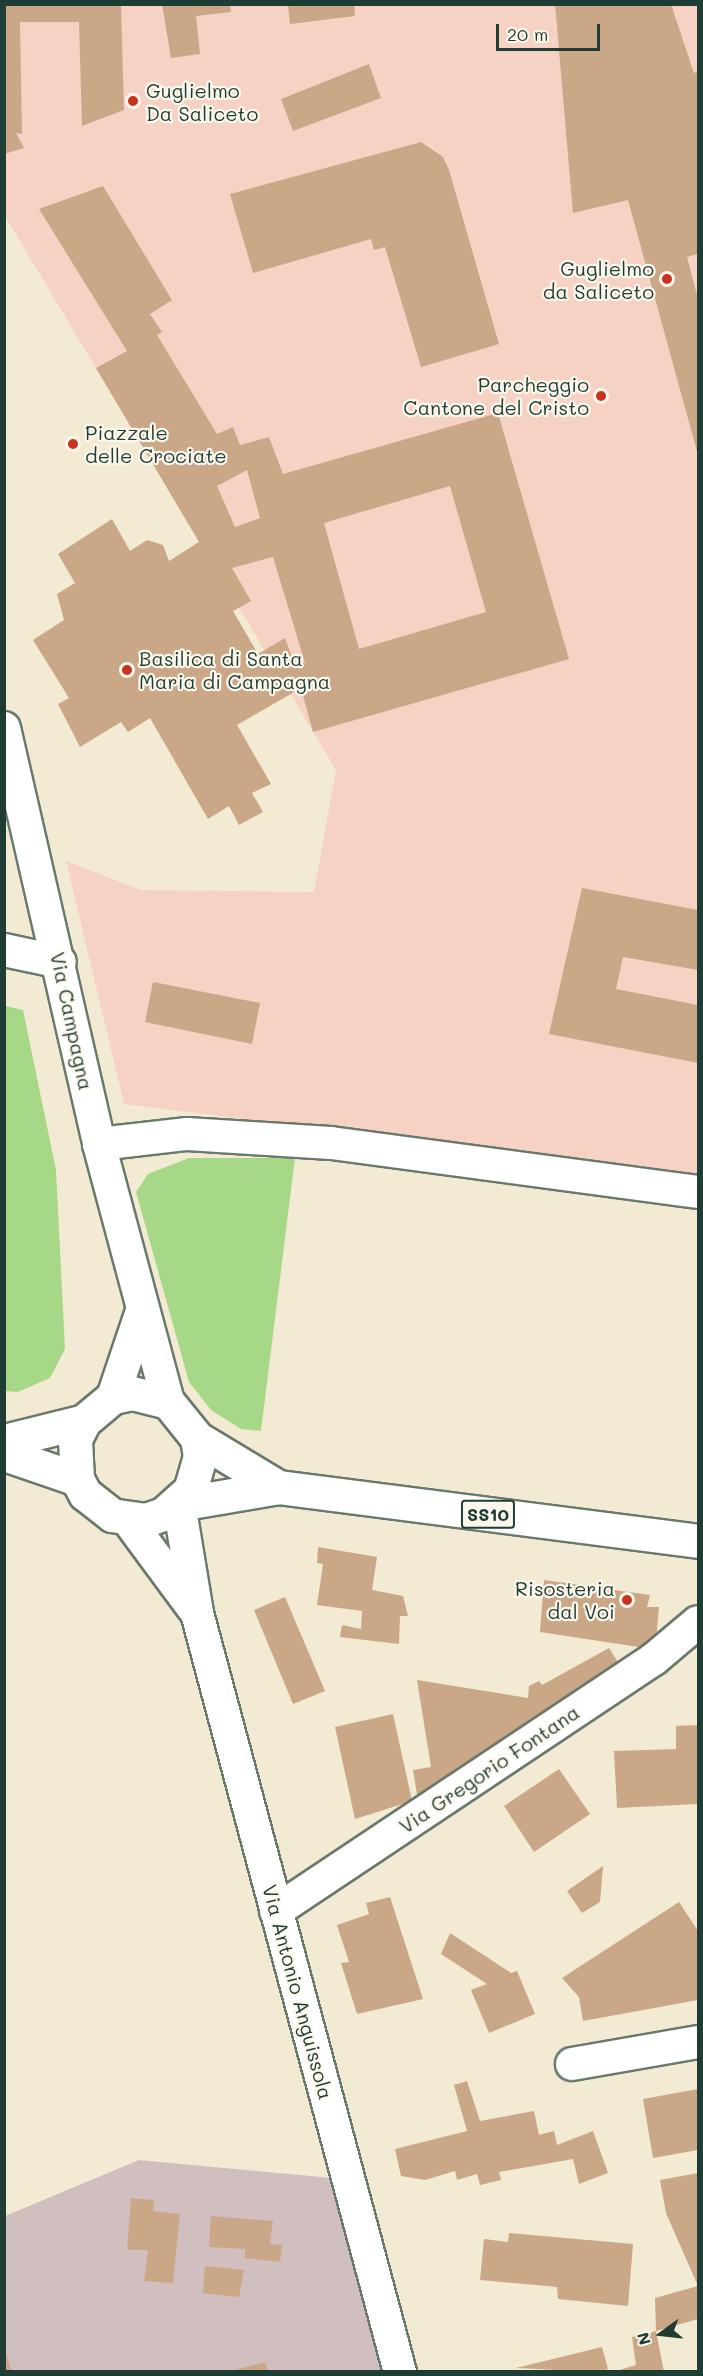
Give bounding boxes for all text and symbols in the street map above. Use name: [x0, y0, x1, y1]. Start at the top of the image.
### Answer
scale bar: [499, 12, 602, 50]
text: 20 m: [507, 22, 548, 46]
place label: Guglielmo Da Saliceto: [146, 78, 258, 125]
marker: Guglielmo Da Saliceto: [124, 92, 142, 110]
place label: Guglielmo da Saliceto: [543, 256, 654, 303]
marker: Guglielmo da Saliceto: [658, 270, 676, 288]
place label: Parcheggio Cantone del Cristo: [403, 372, 589, 419]
marker: Parcheggio Cantone del Cristo: [594, 389, 608, 403]
place label: Piazzale delle Crociate: [85, 420, 227, 467]
marker: Piazzale delle Crociate: [66, 437, 80, 451]
place label: Basilica di Santa Maria di Campagna: [139, 646, 330, 693]
marker: Basilica di Santa Maria di Campagna: [120, 663, 134, 677]
street label: Via Campagna: [46, 950, 98, 1092]
road number: SS10: [460, 1499, 516, 1529]
place label: Risosteria dal Voi: [515, 1576, 615, 1623]
marker: Risosteria dal Voi: [620, 1593, 634, 1607]
street label: Via Gregorio Fontana: [394, 1700, 584, 1838]
street label: Via Antonio Anguissola: [258, 1882, 338, 2102]
north arrow: [631, 2304, 691, 2364]
text: N: [631, 2330, 655, 2347]

